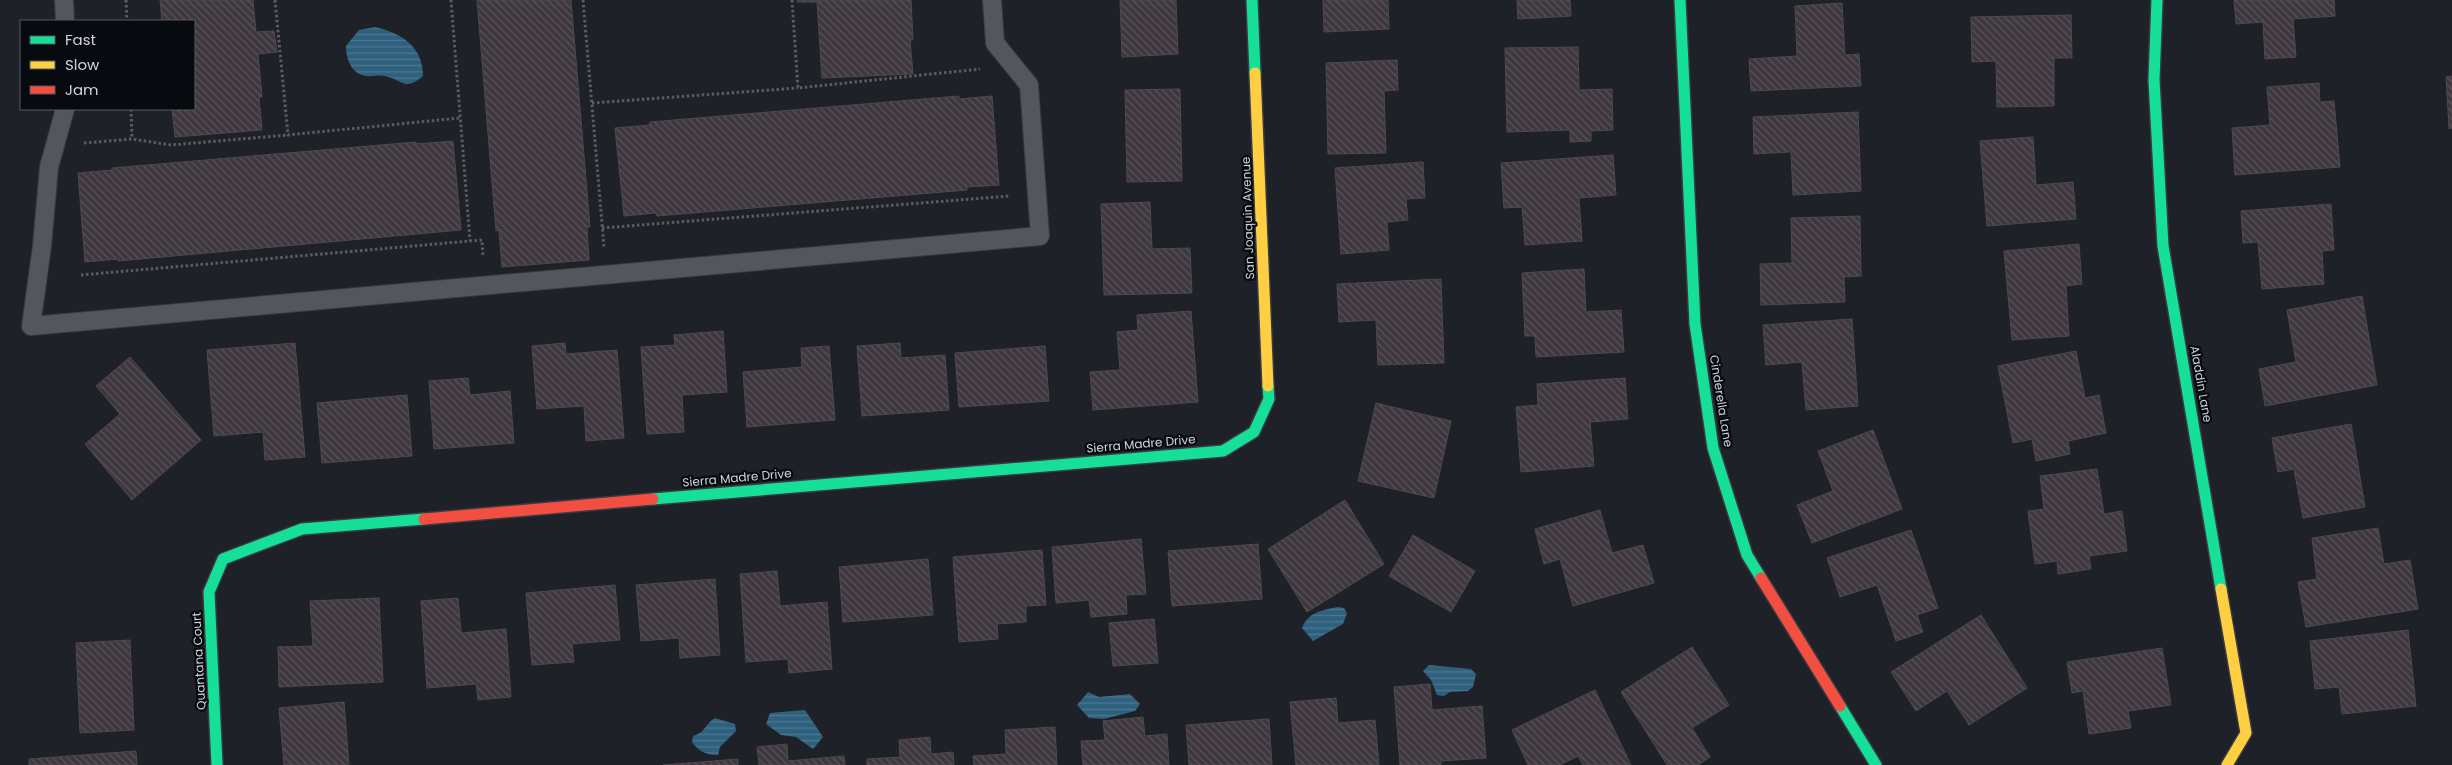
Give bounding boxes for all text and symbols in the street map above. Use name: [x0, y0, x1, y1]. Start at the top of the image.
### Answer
legend: [20, 20, 195, 110]
text: Fast: [65, 29, 96, 50]
text: Slow: [65, 54, 100, 75]
text: Jam: [65, 79, 99, 100]
street label: San Joaquin Avenue: [1237, 156, 1258, 280]
street label: Aladdin Lane: [2186, 344, 2217, 424]
street label: Cinderella Lane: [1706, 354, 1737, 448]
street label: Sierra Madre Drive: [1086, 430, 1196, 457]
street label: Sierra Madre Drive: [682, 464, 792, 491]
street label: Quantana Court: [187, 612, 210, 710]

